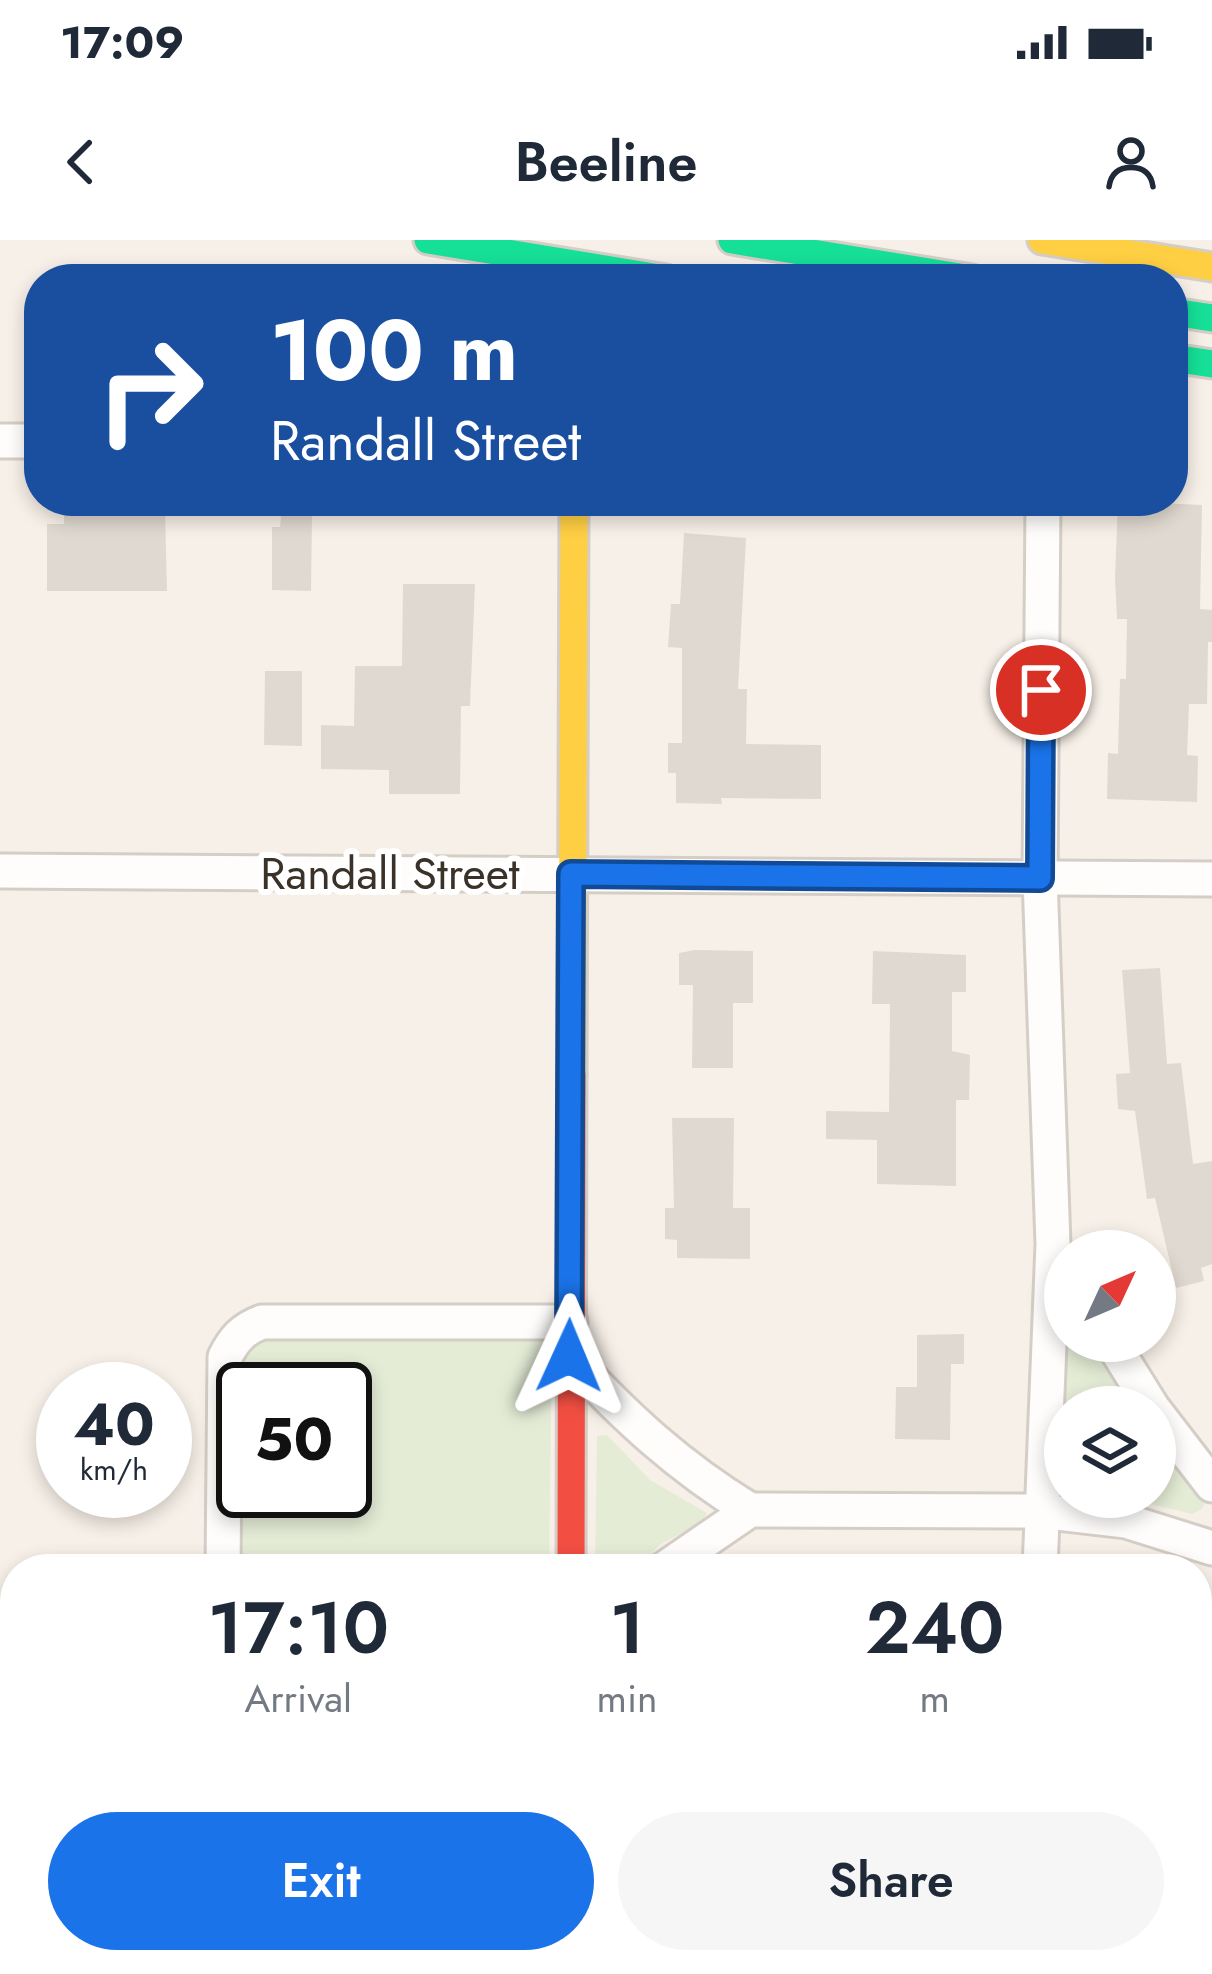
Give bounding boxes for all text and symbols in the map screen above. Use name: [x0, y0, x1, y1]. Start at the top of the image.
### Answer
text: 17:09: [60, 10, 184, 75]
text: Beeline: [515, 123, 697, 201]
icon: back: [48, 129, 114, 195]
icon: person: [1098, 129, 1164, 195]
text: 100 m: [270, 290, 518, 412]
icon: right: [72, 312, 228, 468]
text: Randall Street: [270, 402, 581, 480]
pin: [990, 639, 1092, 741]
icon: arrive: [1008, 657, 1074, 723]
street label: Randall Street: [260, 841, 520, 906]
north arrow: [1044, 1230, 1176, 1362]
map controls: [1044, 1230, 1176, 1518]
position arrow: [506, 1293, 632, 1419]
speed limit sign: 50: [216, 1362, 372, 1518]
text: 40: [73, 1381, 155, 1468]
button: layers: [1044, 1386, 1176, 1518]
text: km/h: [80, 1448, 148, 1491]
text: 17:10: [208, 1576, 389, 1680]
text: 1: [609, 1576, 645, 1680]
text: 240: [865, 1576, 1004, 1680]
text: Arrival: [245, 1670, 352, 1727]
text: min: [597, 1670, 658, 1727]
text: m: [920, 1670, 950, 1727]
button: Exit: [48, 1812, 594, 1950]
button: Share: [618, 1812, 1164, 1950]

